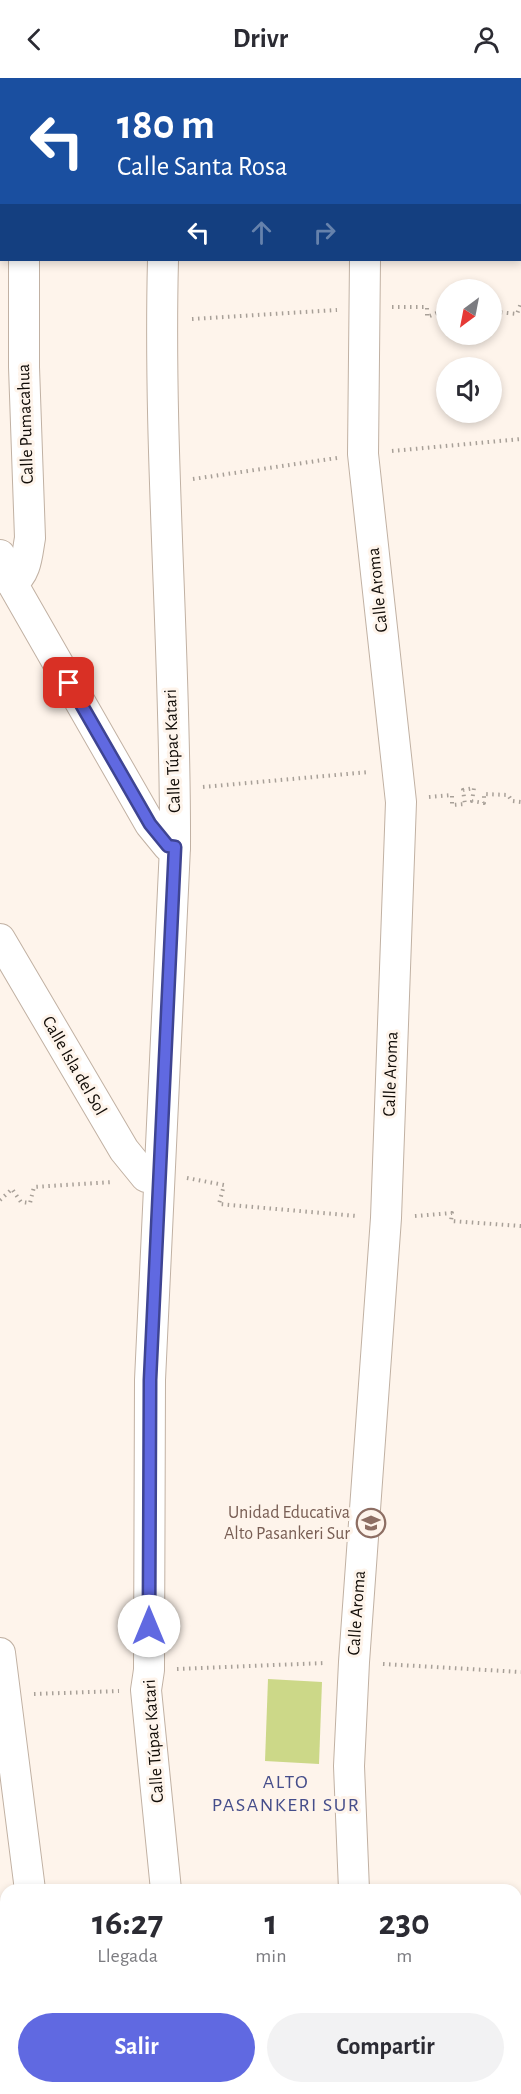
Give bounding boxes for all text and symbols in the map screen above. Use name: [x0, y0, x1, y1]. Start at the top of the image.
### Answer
icon: back: [18, 23, 51, 56]
icon: person: [470, 23, 503, 56]
text: Drivr: [233, 25, 288, 52]
icon: left: [18, 102, 96, 180]
text: 180 m: [117, 104, 215, 146]
text: Calle Santa Rosa: [117, 153, 287, 180]
icon: left: [182, 216, 215, 249]
icon: ahead: [245, 216, 278, 249]
icon: right: [308, 216, 341, 249]
north arrow: [436, 279, 502, 345]
map controls: [436, 279, 502, 423]
button: sound: [436, 357, 502, 423]
street label: Calle Pumacahua: [15, 363, 37, 485]
street label: Calle Aroma: [365, 547, 391, 633]
pin: [43, 657, 94, 708]
icon: arrive: [52, 666, 85, 699]
street label: Calle Túpac Katari: [162, 689, 184, 813]
street label: Calle Isla del Sol: [38, 1013, 110, 1119]
street label: Calle Aroma: [381, 1031, 401, 1117]
place label: Unidad Educativa Alto Pasankeri Sur: [224, 1504, 350, 1543]
school or university icon: Unidad Educativa Alto Pasankeri Sur: [355, 1507, 387, 1539]
street label: Calle Aroma: [345, 1570, 369, 1656]
position arrow: [117, 1594, 181, 1658]
street label: Calle Túpac Katari: [141, 1679, 167, 1803]
district label: ALTO PASANKERI SUR: [212, 1772, 360, 1815]
text: 16:27: [92, 1905, 163, 1941]
text: 1: [264, 1905, 277, 1941]
text: 230: [379, 1905, 430, 1941]
text: Llegada: [97, 1946, 158, 1966]
text: min: [255, 1946, 287, 1966]
text: m: [396, 1946, 412, 1966]
button: Salir: [18, 2013, 255, 2082]
button: Compartir: [267, 2013, 504, 2082]

